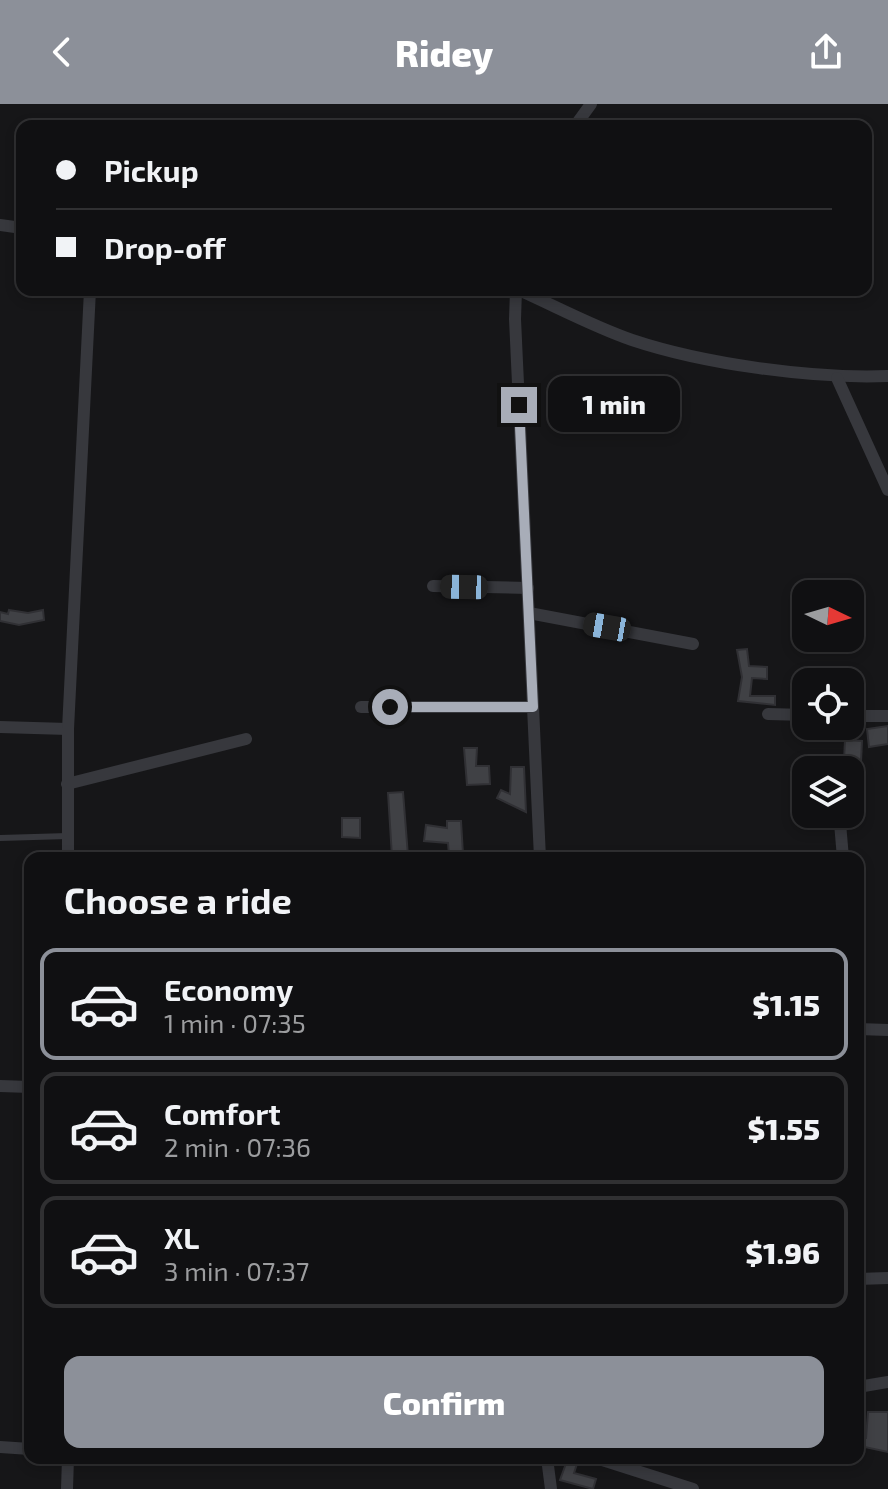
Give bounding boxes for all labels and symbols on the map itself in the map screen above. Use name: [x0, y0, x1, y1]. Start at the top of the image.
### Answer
callout: 1 min: [547, 377, 679, 433]
route end: [501, 387, 537, 423]
car: [440, 575, 488, 599]
north arrow: [792, 580, 864, 652]
car: [581, 611, 633, 643]
route start: [372, 689, 408, 725]

